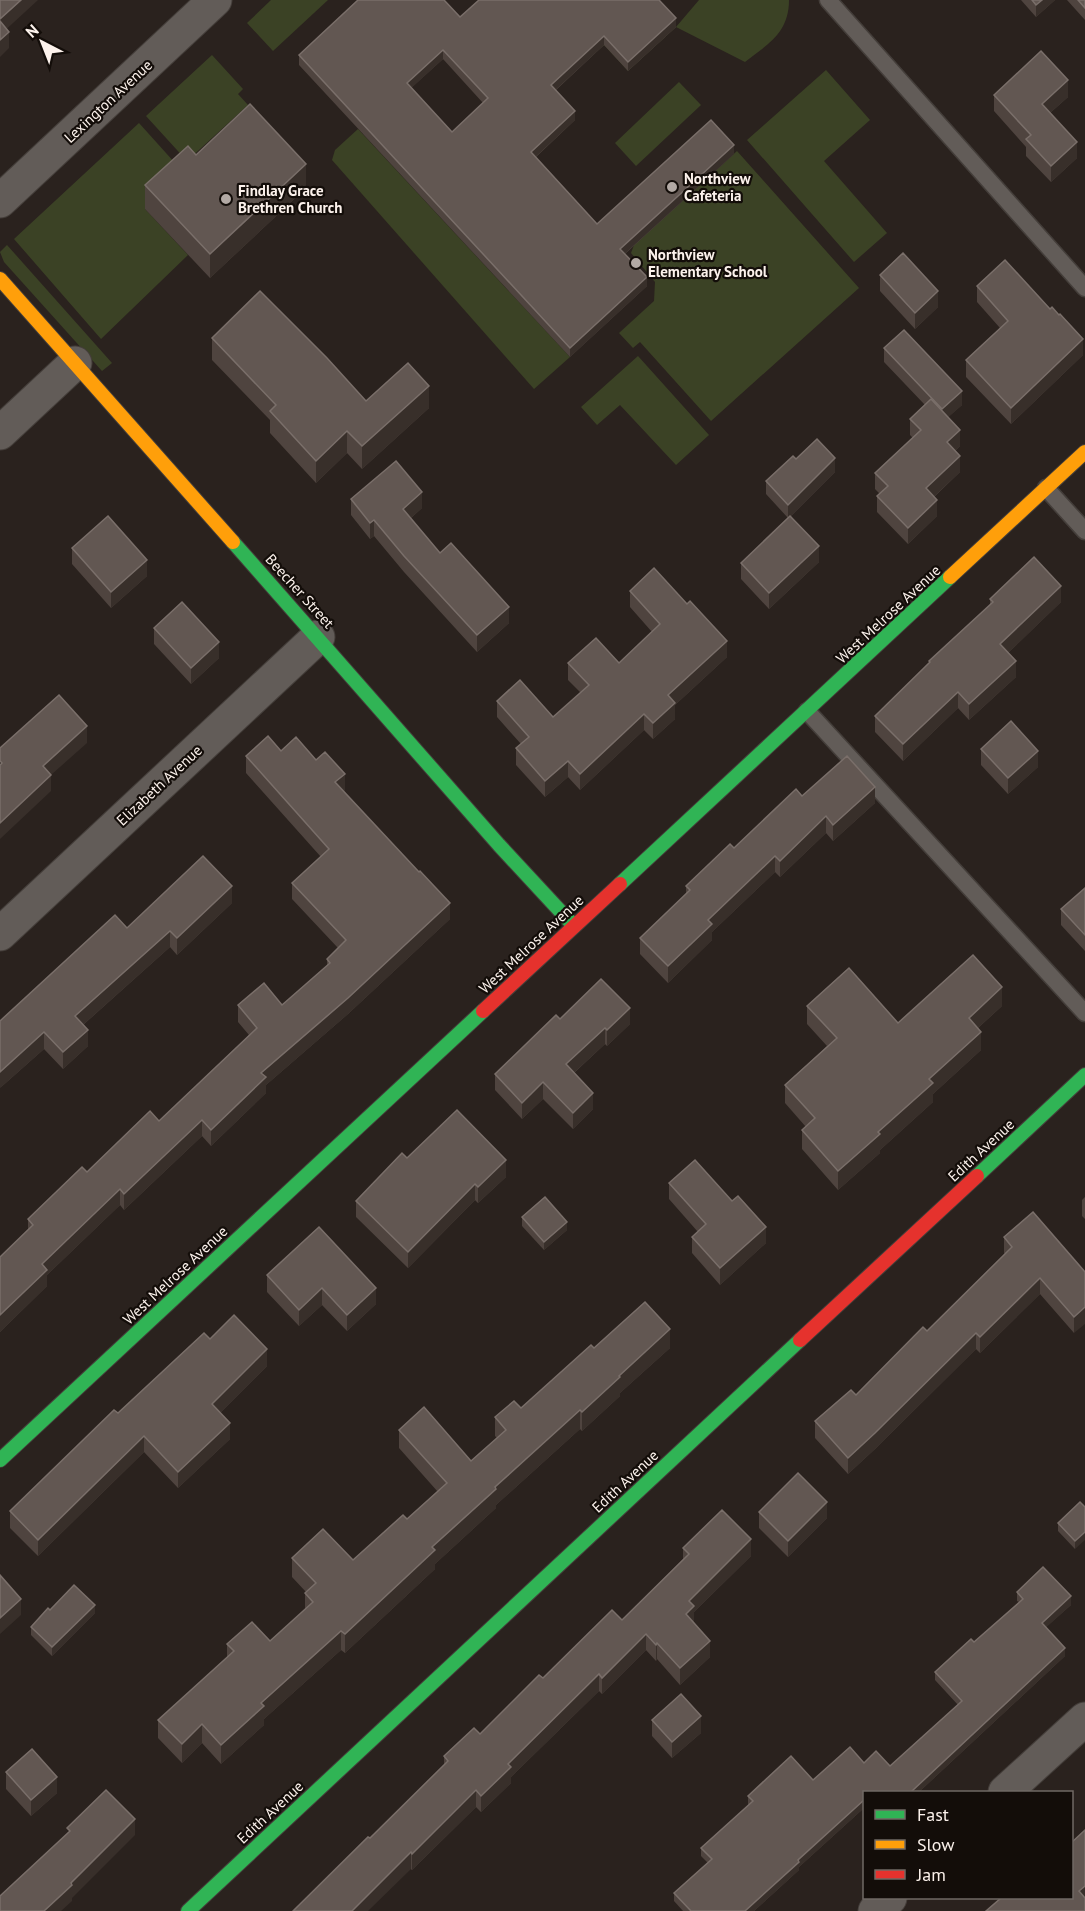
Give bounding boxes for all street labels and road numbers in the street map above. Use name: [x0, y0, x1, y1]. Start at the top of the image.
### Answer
street label: Lexington Avenue: [60, 55, 156, 147]
street label: Beecher Street: [262, 550, 338, 632]
street label: West Melrose Avenue: [832, 561, 944, 667]
street label: Elizabeth Avenue: [112, 741, 206, 829]
street label: West Melrose Avenue: [475, 891, 587, 997]
street label: Edith Avenue: [944, 1114, 1018, 1186]
street label: West Melrose Avenue: [119, 1222, 231, 1328]
street label: Edith Avenue: [588, 1445, 662, 1517]
street label: Edith Avenue: [233, 1776, 307, 1848]

